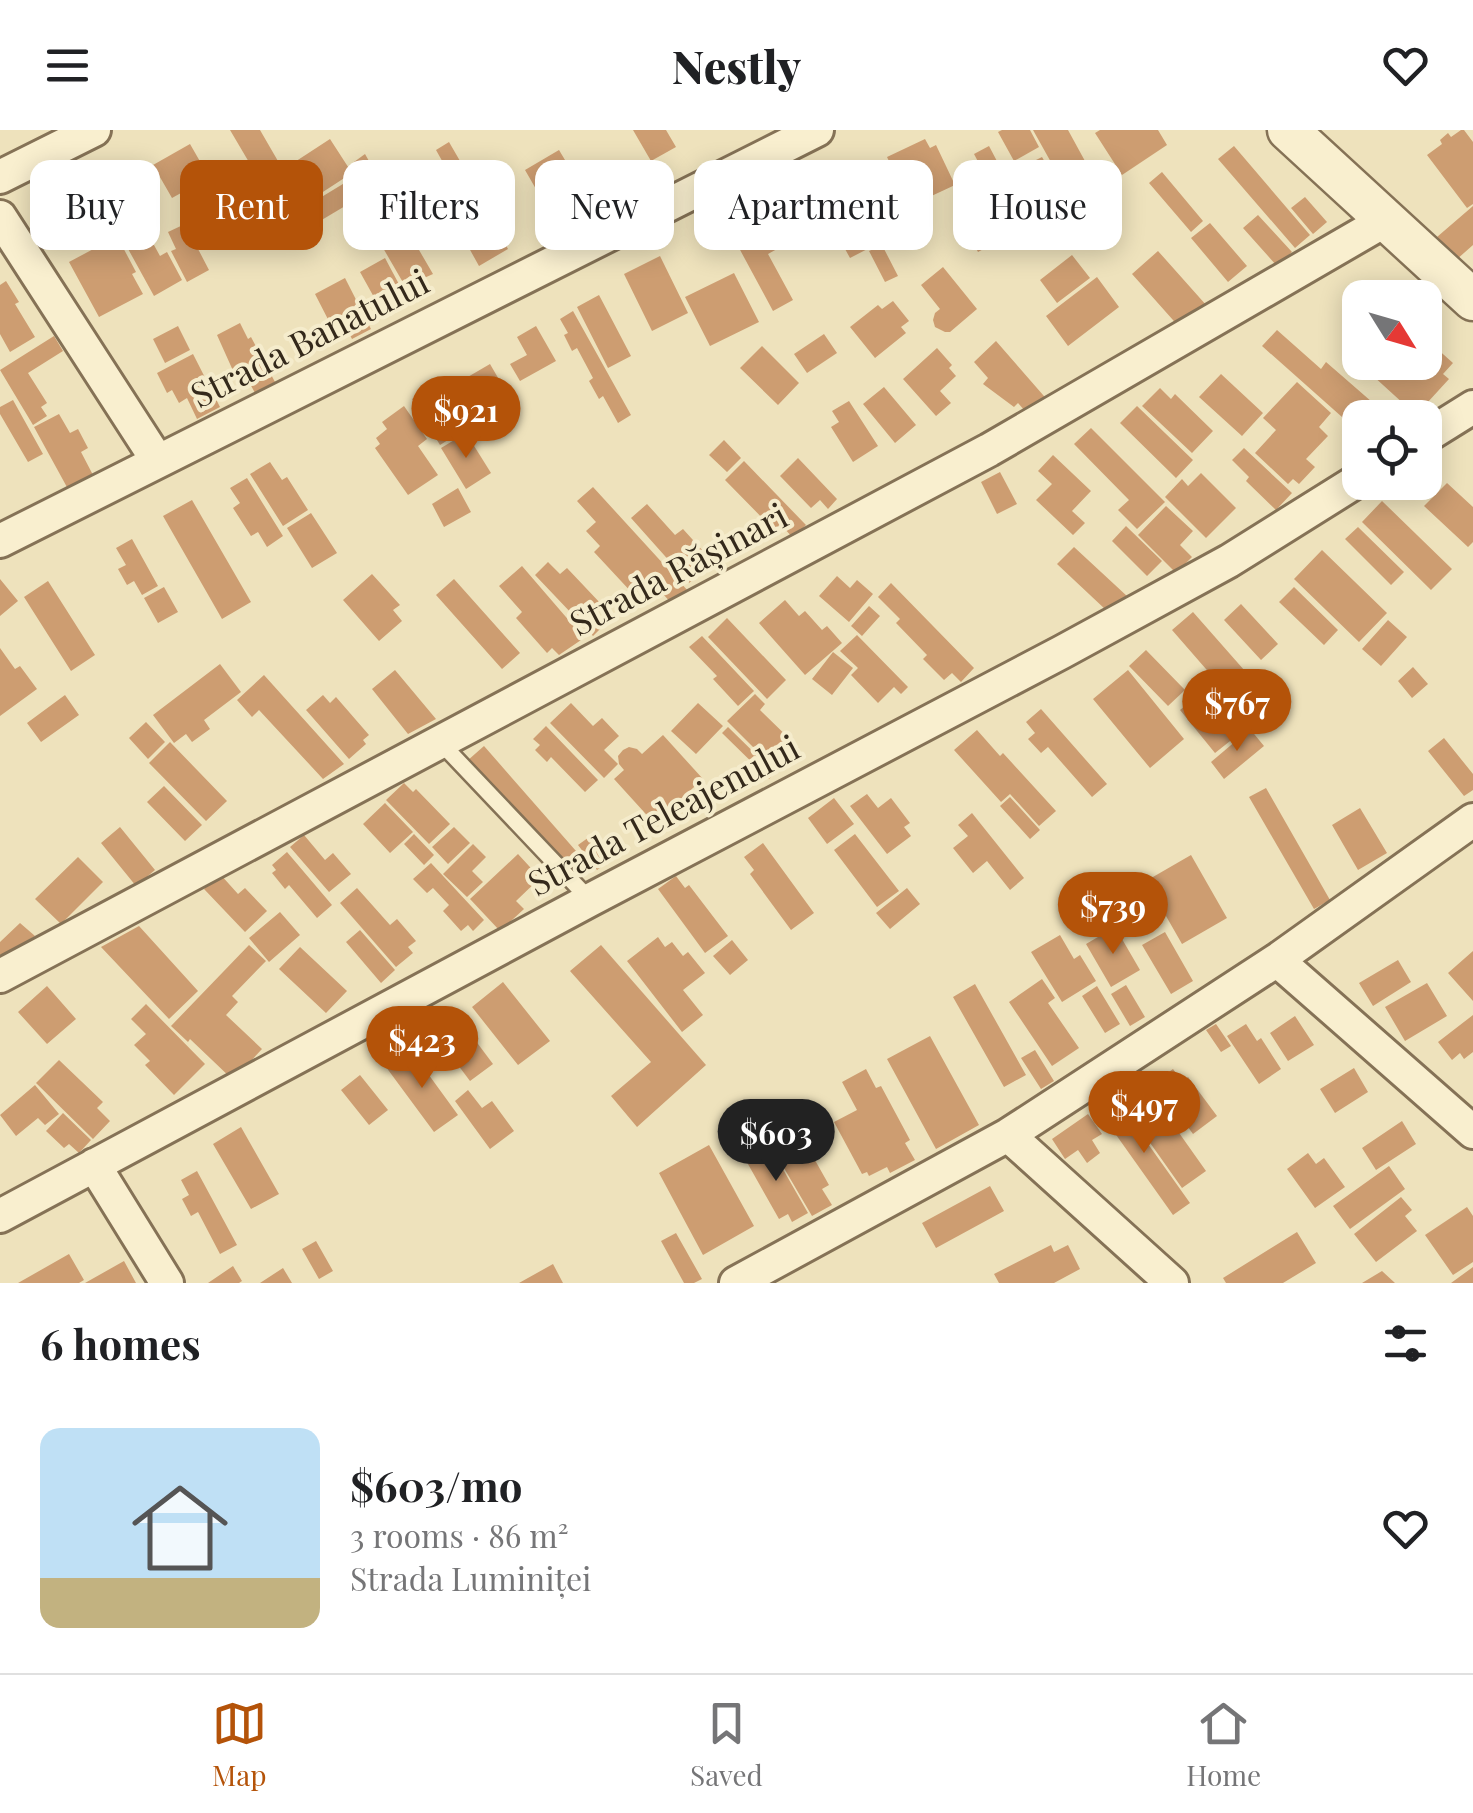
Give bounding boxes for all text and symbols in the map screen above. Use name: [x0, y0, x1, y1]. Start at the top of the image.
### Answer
text: Nestly: [672, 35, 801, 95]
icon: menu: [40, 38, 95, 93]
icon: heart: [1378, 38, 1433, 93]
chip: Buy: [30, 160, 160, 250]
chip: Rent: [180, 160, 323, 250]
chip: Filters: [343, 160, 515, 250]
chip: New: [535, 160, 674, 250]
chip: Apartment: [694, 160, 933, 250]
chip: House: [953, 160, 1122, 250]
street label: Strada Banatului: [182, 257, 436, 417]
north arrow: [1342, 280, 1442, 380]
map controls: [1342, 280, 1442, 500]
pin: $921: [407, 376, 525, 461]
text: $921: [433, 387, 499, 430]
button: locate: [1342, 400, 1442, 500]
street label: Strada Rășinari: [561, 491, 795, 645]
pin: $767: [1178, 669, 1296, 754]
text: $767: [1204, 680, 1270, 723]
street label: Strada Teleajenului: [519, 722, 807, 905]
pin: $739: [1054, 872, 1172, 957]
text: $739: [1080, 883, 1146, 926]
pin: $423: [363, 1006, 481, 1091]
text: $423: [388, 1017, 456, 1060]
pin: $497: [1085, 1071, 1203, 1156]
text: $497: [1110, 1082, 1178, 1125]
pin: $603: [717, 1099, 835, 1184]
text: $603: [740, 1110, 812, 1153]
text: 6 homes: [40, 1315, 201, 1371]
icon: filters: [1378, 1316, 1433, 1371]
text: $603/mo: [350, 1457, 522, 1513]
icon: home: [120, 1468, 240, 1588]
icon: heart: [1378, 1501, 1433, 1556]
text: 3 rooms · 86 m²: [350, 1513, 569, 1556]
text: Strada Luminiței: [350, 1556, 591, 1599]
tab: Map: [212, 1696, 267, 1793]
tab: Saved: [690, 1696, 763, 1793]
tab: Home: [1186, 1696, 1261, 1793]

